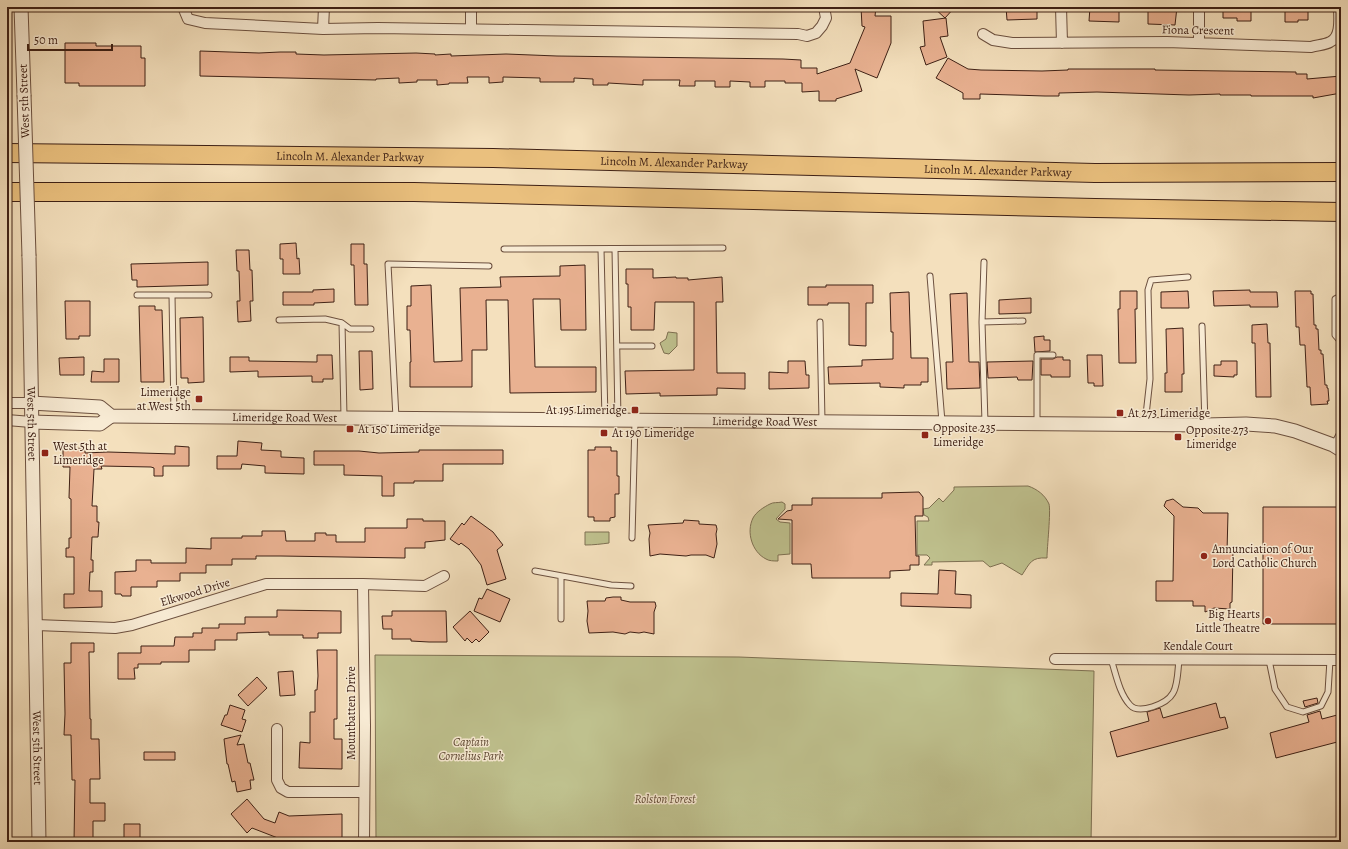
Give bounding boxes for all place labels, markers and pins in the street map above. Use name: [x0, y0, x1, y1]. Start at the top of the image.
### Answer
place label: Limeridge at West 5th: [137, 384, 192, 414]
marker: Limeridge at West 5th: [194, 394, 204, 404]
place label: At 195 Limeridge: [545, 402, 627, 418]
marker: At 195 Limeridge: [630, 405, 640, 415]
place label: At 273 Limeridge: [1127, 405, 1210, 421]
marker: At 273 Limeridge: [1115, 408, 1125, 418]
place label: Opposite 235 Limeridge: [933, 420, 996, 450]
place label: At 150 Limeridge: [357, 421, 440, 437]
place label: Opposite 273 Limeridge: [1186, 422, 1249, 452]
marker: At 150 Limeridge: [345, 424, 355, 434]
place label: At 190 Limeridge: [611, 425, 694, 441]
marker: At 190 Limeridge: [599, 428, 609, 438]
marker: Opposite 235 Limeridge: [920, 430, 930, 440]
marker: Opposite 273 Limeridge: [1173, 432, 1183, 442]
place label: West 5th at Limeridge: [52, 438, 107, 468]
marker: West 5th at Limeridge: [40, 448, 50, 458]
place label: Annunciation of Our Lord Catholic Church: [1211, 541, 1318, 571]
marker: Annunciation of Our Lord Catholic Church: [1199, 551, 1209, 561]
place label: Big Hearts Little Theatre: [1195, 606, 1260, 636]
marker: Big Hearts Little Theatre: [1263, 616, 1273, 626]

